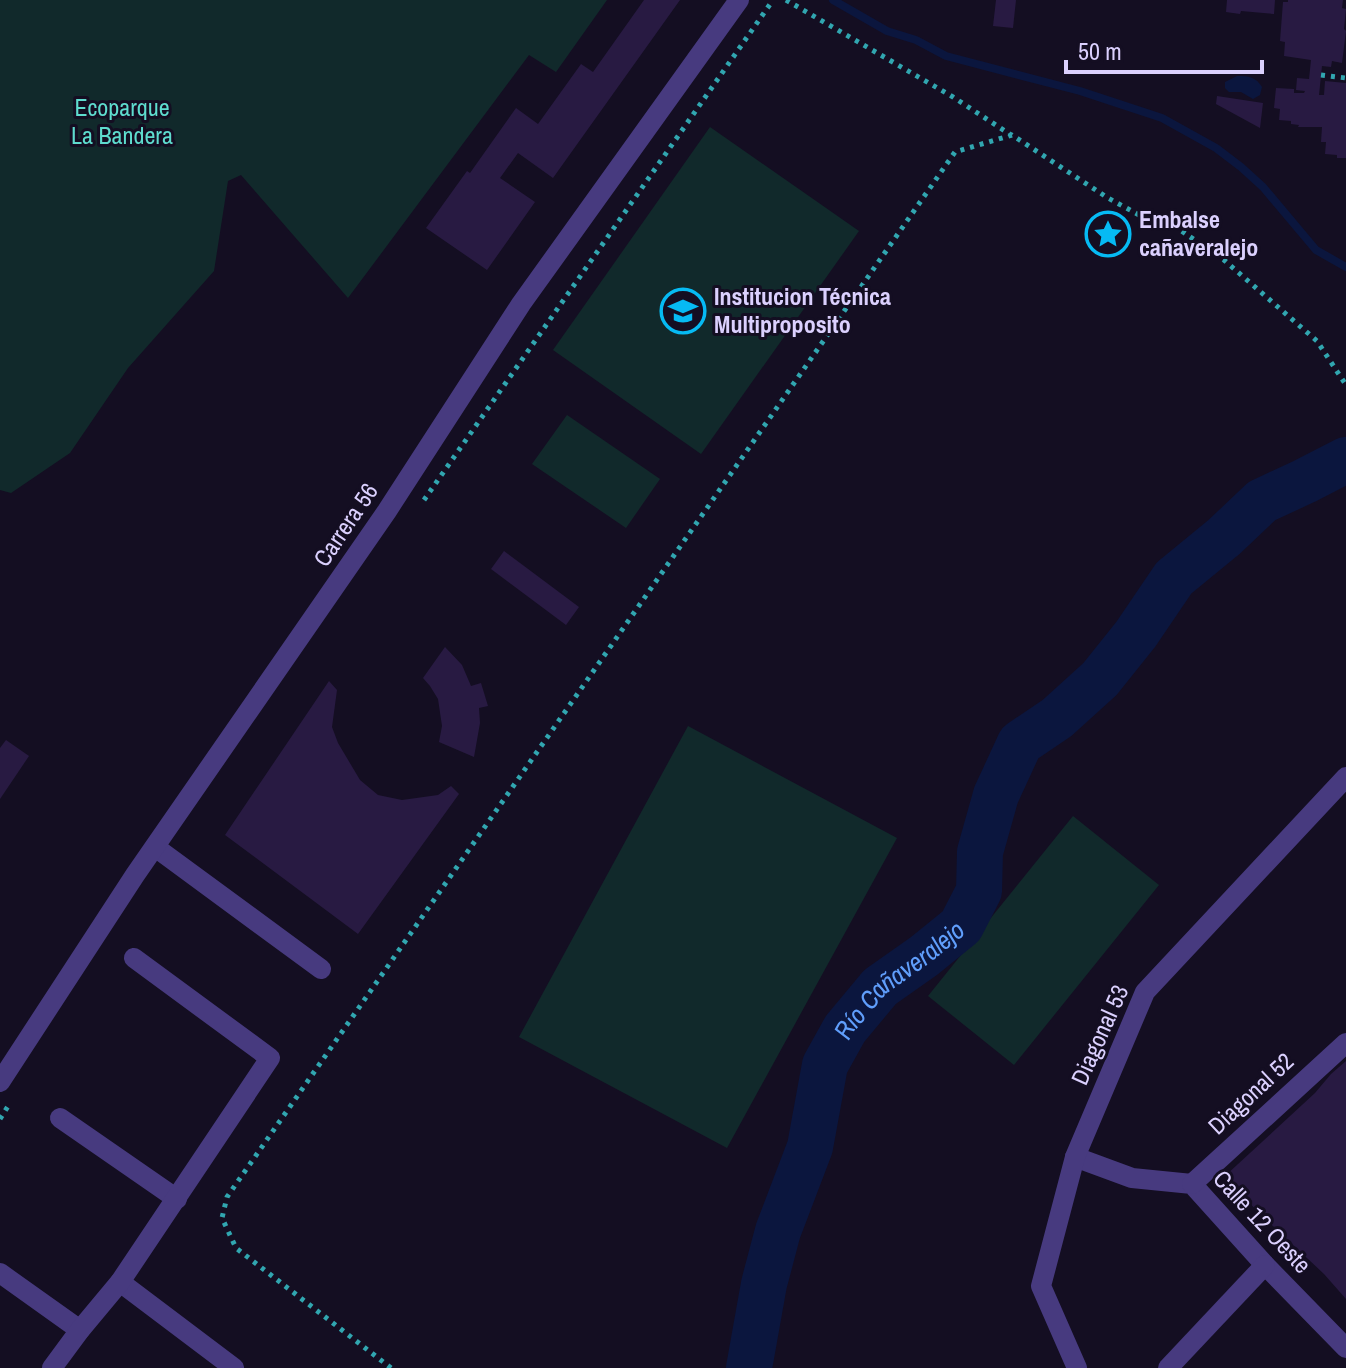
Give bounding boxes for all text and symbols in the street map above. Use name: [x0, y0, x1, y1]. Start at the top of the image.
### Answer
scale bar: [1066, 24, 1262, 74]
text: 50 m: [1078, 35, 1122, 67]
park label: Ecoparque La Bandera: [71, 91, 173, 151]
place label: Embalse cañaveralejo: [1139, 203, 1258, 263]
place icon: Embalse cañaveralejo: [1084, 210, 1132, 258]
place label: Institucion Técnica Multiproposito: [714, 280, 891, 340]
school or university icon: Institucion Técnica Multiproposito: [659, 287, 707, 335]
street label: Carrera 56: [306, 477, 385, 572]
water label: Río Cañaveralejo: [825, 912, 971, 1045]
street label: Diagonal 53: [1063, 980, 1135, 1090]
street label: Diagonal 52: [1201, 1045, 1300, 1141]
street label: Calle 12 Oeste: [1207, 1163, 1319, 1280]

